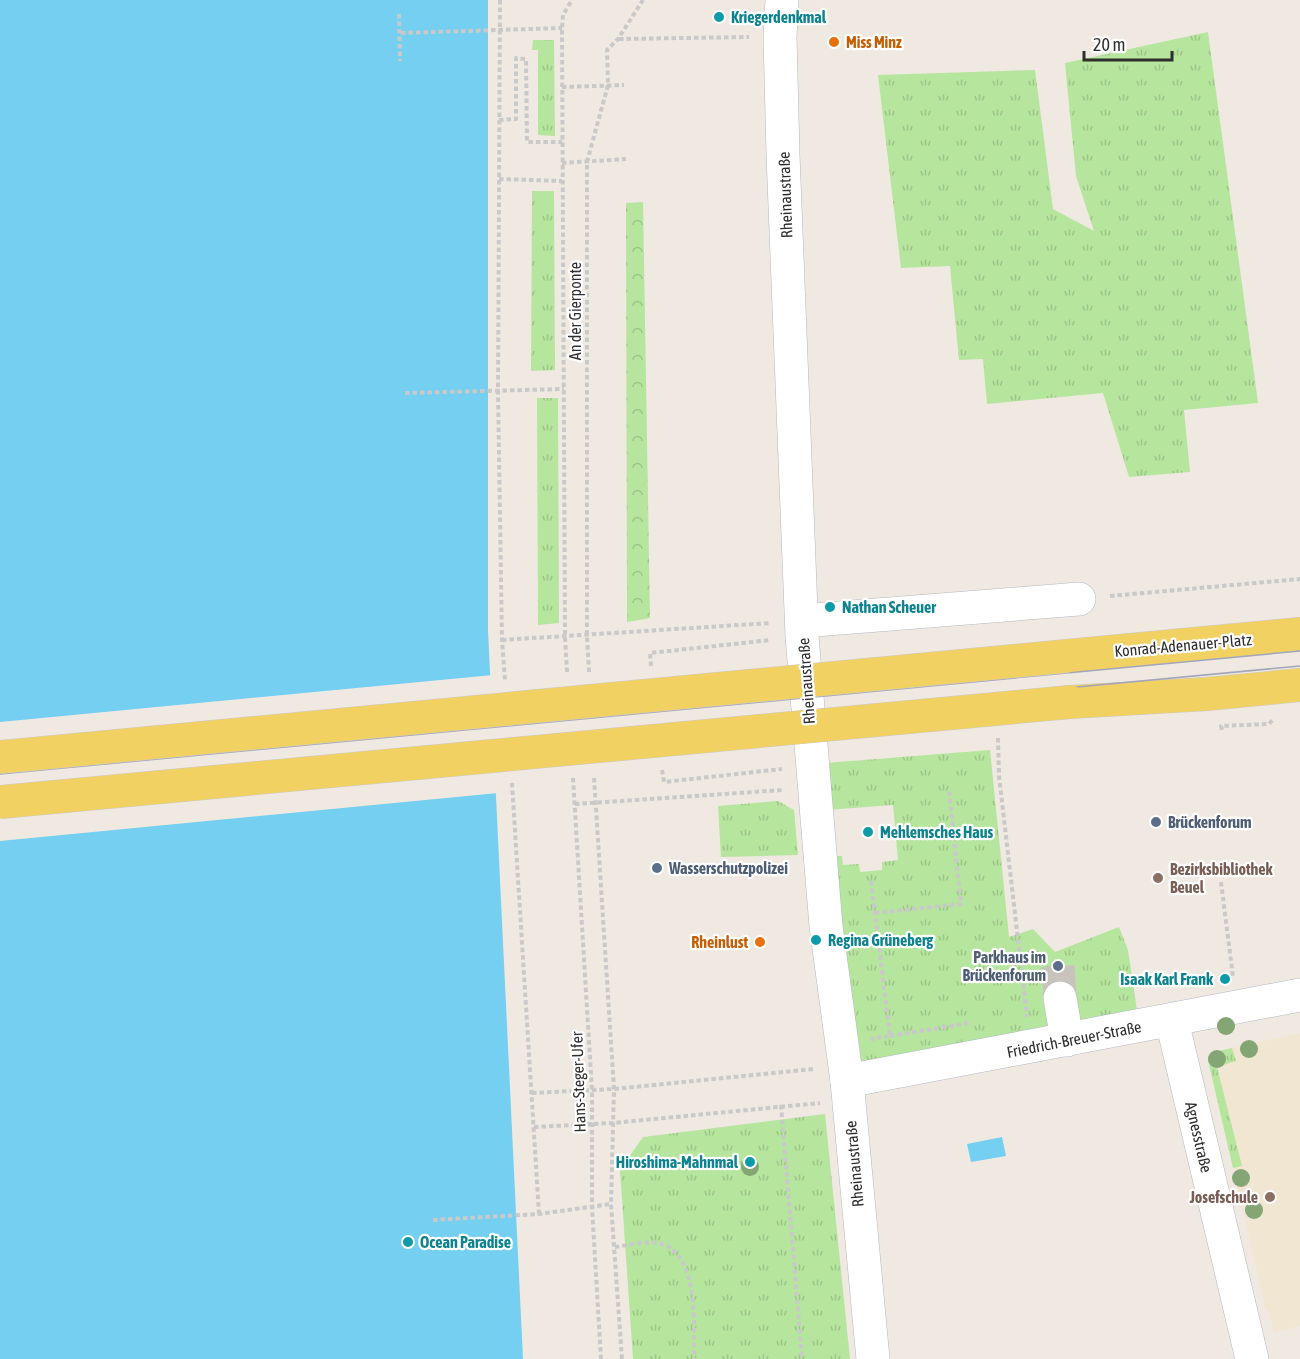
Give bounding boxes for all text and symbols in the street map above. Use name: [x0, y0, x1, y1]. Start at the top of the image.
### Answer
place label: Kriegerdenkmal: [731, 8, 827, 26]
marker: Kriegerdenkmal: [712, 10, 726, 24]
scale bar: [1084, 24, 1172, 62]
place label: Miss Minz: [846, 33, 902, 51]
text: 20 m: [1093, 34, 1125, 55]
marker: Miss Minz: [827, 35, 841, 49]
street label: Rheinaustraße: [774, 151, 796, 239]
street label: An der Gierponte: [566, 262, 585, 360]
place label: Nathan Scheuer: [842, 598, 936, 616]
marker: Nathan Scheuer: [823, 600, 837, 614]
street label: Konrad-Adenauer-Platz: [1114, 630, 1253, 660]
street label: Rheinaustraße: [794, 637, 818, 725]
place label: Brückenforum: [1168, 813, 1252, 831]
marker: Brückenforum: [1149, 815, 1163, 829]
place label: Mehlemsches Haus: [880, 823, 994, 841]
marker: Mehlemsches Haus: [861, 825, 875, 839]
place label: Wasserschutzpolizei: [668, 859, 788, 877]
place label: Bezirksbibliothek Beuel: [1170, 860, 1274, 896]
marker: Wasserschutzpolizei: [650, 861, 664, 875]
marker: Bezirksbibliothek Beuel: [1151, 871, 1165, 885]
place label: Regina Grüneberg: [828, 931, 933, 949]
place label: Rheinlust: [691, 933, 748, 951]
marker: Regina Grüneberg: [809, 933, 823, 947]
marker: Rheinlust: [753, 935, 767, 949]
place label: Parkhaus im Brückenforum: [962, 948, 1046, 984]
marker: Parkhaus im Brückenforum: [1051, 959, 1065, 973]
place label: Isaak Karl Frank: [1120, 970, 1214, 988]
marker: Isaak Karl Frank: [1218, 972, 1232, 986]
street label: Friedrich-Breuer-Straße: [1005, 1017, 1143, 1061]
street label: Hans-Steger-Ufer: [567, 1031, 590, 1133]
street label: Agnesstraße: [1181, 1100, 1216, 1174]
street label: Rheinaustraße: [841, 1120, 867, 1208]
place label: Hiroshima-Mahnmal: [616, 1153, 739, 1171]
marker: Hiroshima-Mahnmal: [743, 1155, 757, 1169]
place label: Josefschule: [1189, 1188, 1258, 1206]
marker: Josefschule: [1263, 1190, 1277, 1204]
place label: Ocean Paradise: [420, 1233, 511, 1251]
marker: Ocean Paradise: [401, 1235, 415, 1249]

